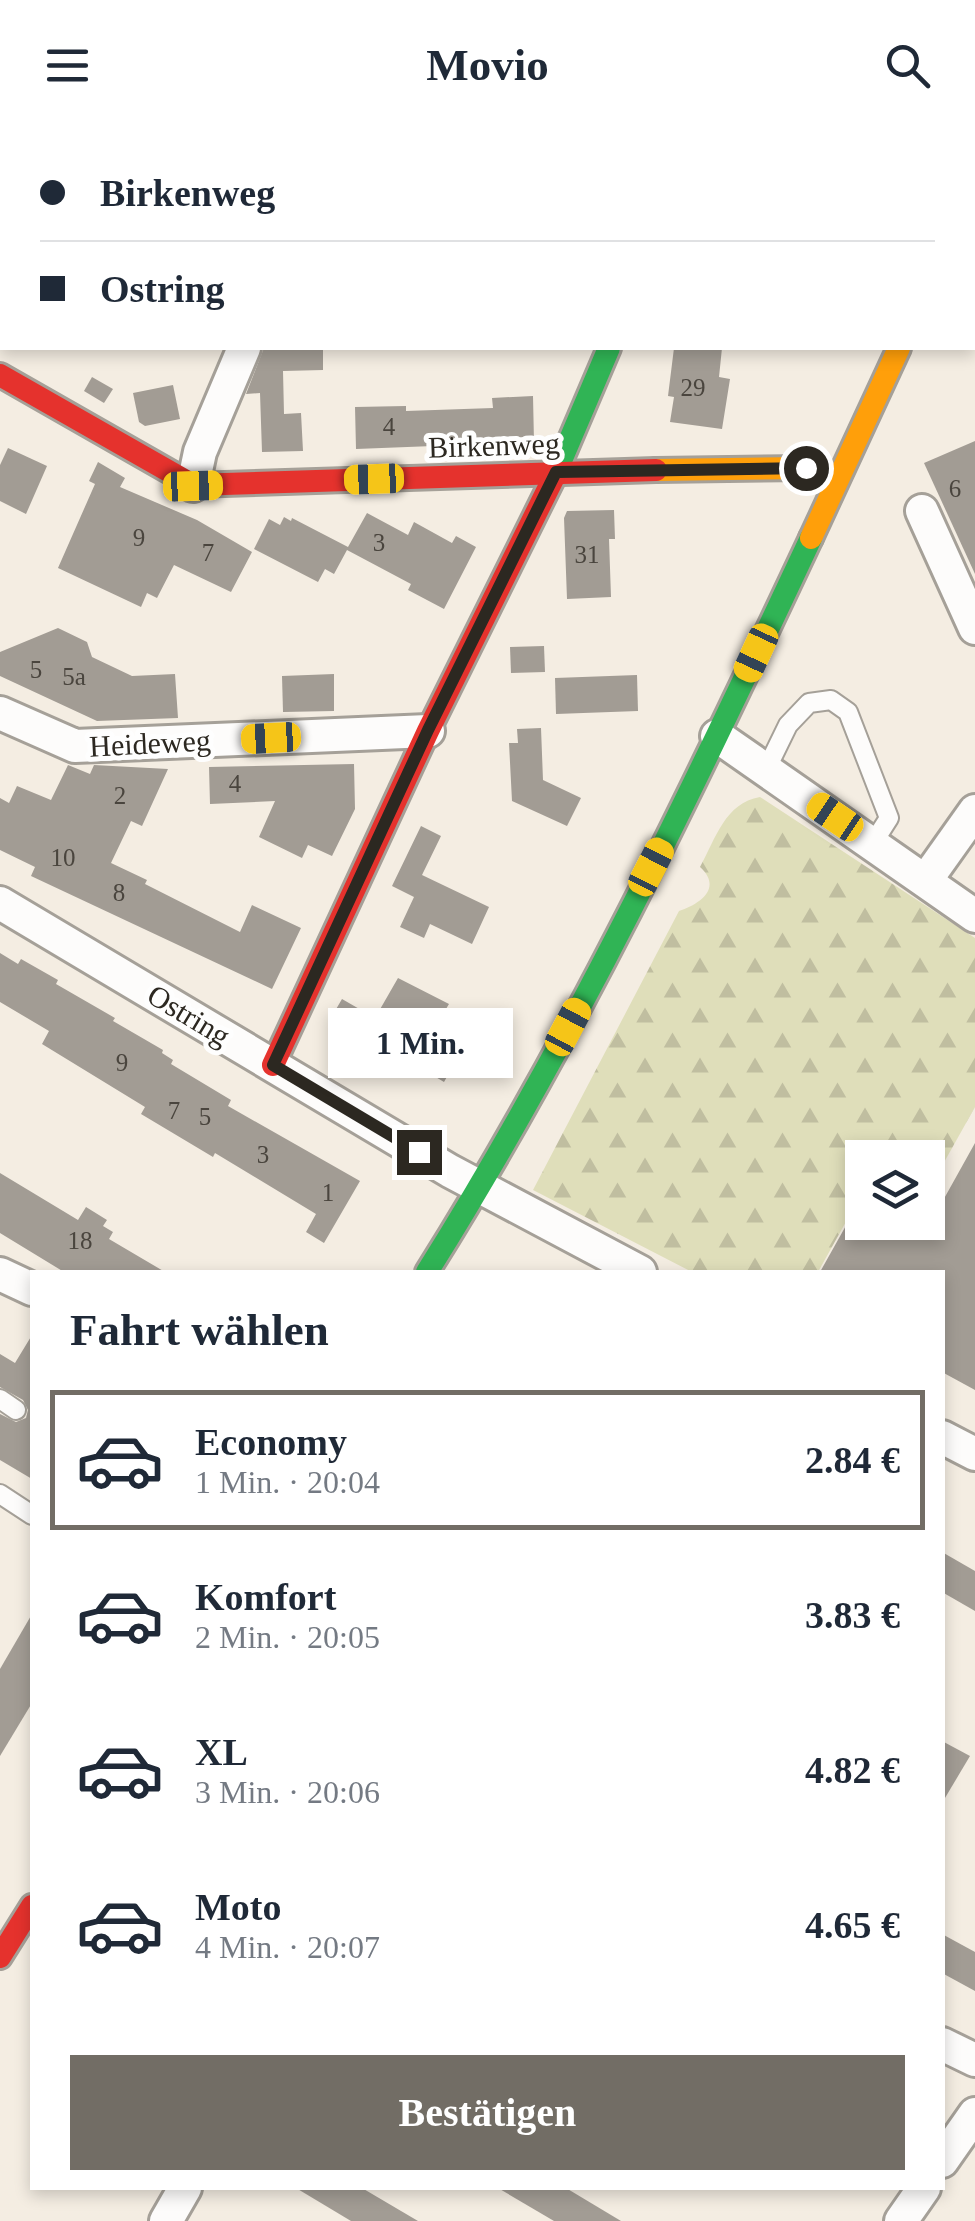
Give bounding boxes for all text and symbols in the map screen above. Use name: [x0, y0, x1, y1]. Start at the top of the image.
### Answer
icon: menu: [40, 38, 95, 93]
icon: search: [880, 38, 935, 93]
text: Movio: [426, 40, 549, 90]
text: Birkenweg: [100, 172, 275, 214]
text: Ostring: [100, 268, 225, 310]
house number: 29: [681, 374, 706, 401]
house number: 4: [383, 413, 396, 440]
street label: Birkenweg: [428, 426, 560, 464]
route start: [784, 446, 829, 491]
car: [343, 463, 405, 495]
car: [162, 470, 224, 502]
house number: 6: [949, 475, 961, 502]
house number: 9: [133, 524, 145, 551]
house number: 3: [373, 529, 385, 556]
house number: 7: [202, 539, 214, 566]
house number: 31: [575, 541, 600, 568]
car: [730, 619, 782, 687]
house number: 5: [30, 656, 42, 683]
house number: 5a: [62, 663, 86, 690]
car: [240, 721, 302, 755]
street label: Heideweg: [88, 723, 212, 763]
house number: 4: [229, 770, 242, 797]
house number: 2: [114, 782, 126, 809]
car: [802, 788, 868, 846]
car: [624, 833, 678, 901]
house number: 10: [51, 844, 76, 871]
house number: 8: [113, 879, 125, 906]
street label: Ostring: [142, 978, 236, 1052]
car: [541, 993, 595, 1061]
callout: 1 Min.: [326, 1007, 512, 1077]
text: 1 Min.: [376, 1025, 465, 1061]
house number: 9: [116, 1049, 128, 1076]
house number: 7: [168, 1097, 180, 1124]
house number: 5: [199, 1103, 211, 1130]
route end: [397, 1130, 442, 1175]
map controls: [845, 1140, 945, 1240]
button: layers: [845, 1140, 945, 1240]
house number: 3: [257, 1141, 269, 1168]
house number: 1: [322, 1179, 334, 1206]
house number: 18: [68, 1227, 93, 1254]
text: Fahrt wählen: [70, 1305, 329, 1355]
icon: car: [75, 1415, 165, 1505]
text: Economy: [195, 1421, 347, 1463]
text: 2.84 €: [805, 1439, 900, 1481]
text: 1 Min. · 20:04: [195, 1464, 380, 1500]
icon: car: [75, 1570, 165, 1660]
text: Komfort: [195, 1576, 336, 1618]
text: 3.83 €: [805, 1594, 900, 1636]
text: 2 Min. · 20:05: [195, 1619, 380, 1655]
icon: car: [75, 1725, 165, 1815]
text: XL: [195, 1731, 248, 1773]
text: 4.82 €: [805, 1749, 900, 1791]
text: 3 Min. · 20:06: [195, 1774, 380, 1810]
icon: car: [75, 1880, 165, 1970]
text: Moto: [195, 1886, 282, 1928]
text: 4.65 €: [805, 1904, 900, 1946]
text: 4 Min. · 20:07: [195, 1929, 380, 1965]
button: Bestätigen: [70, 2055, 905, 2170]

